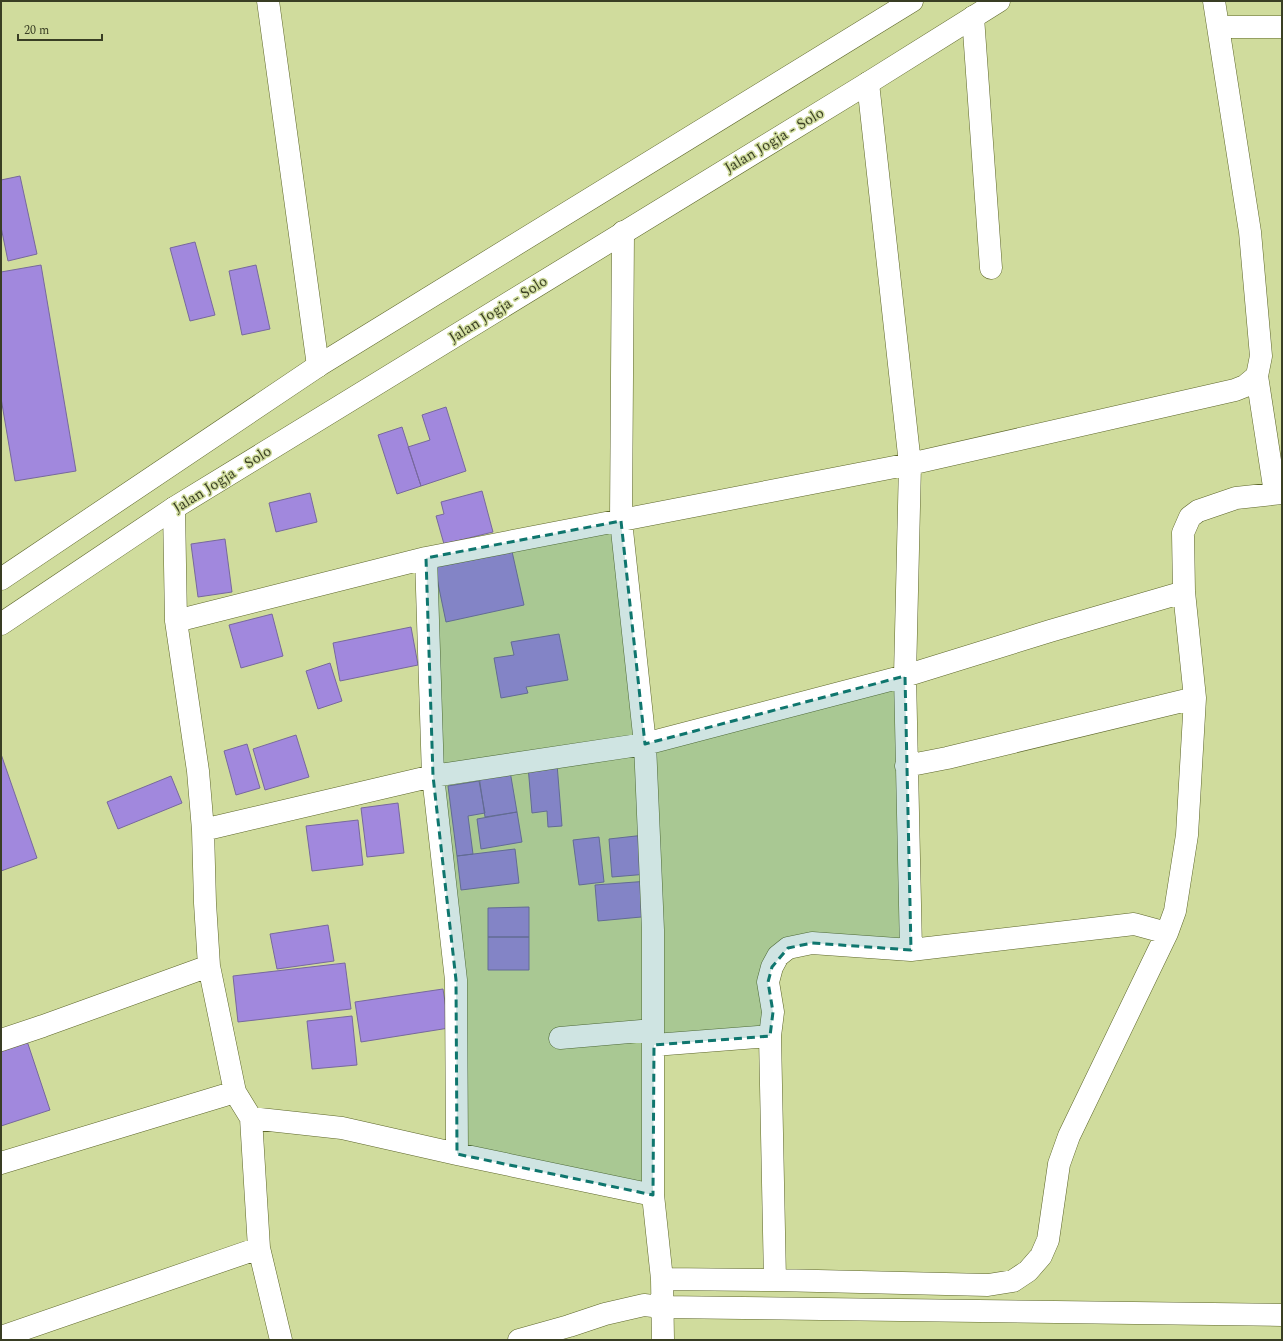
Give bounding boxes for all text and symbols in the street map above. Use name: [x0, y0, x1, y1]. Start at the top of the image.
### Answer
scale bar: [18, 16, 102, 42]
text: 20 m: [24, 21, 49, 40]
street label: Jalan Jogja - Solo: [720, 102, 829, 179]
street label: Jalan Jogja - Solo: [444, 270, 552, 349]
street label: Jalan Jogja - Solo: [168, 440, 276, 519]

